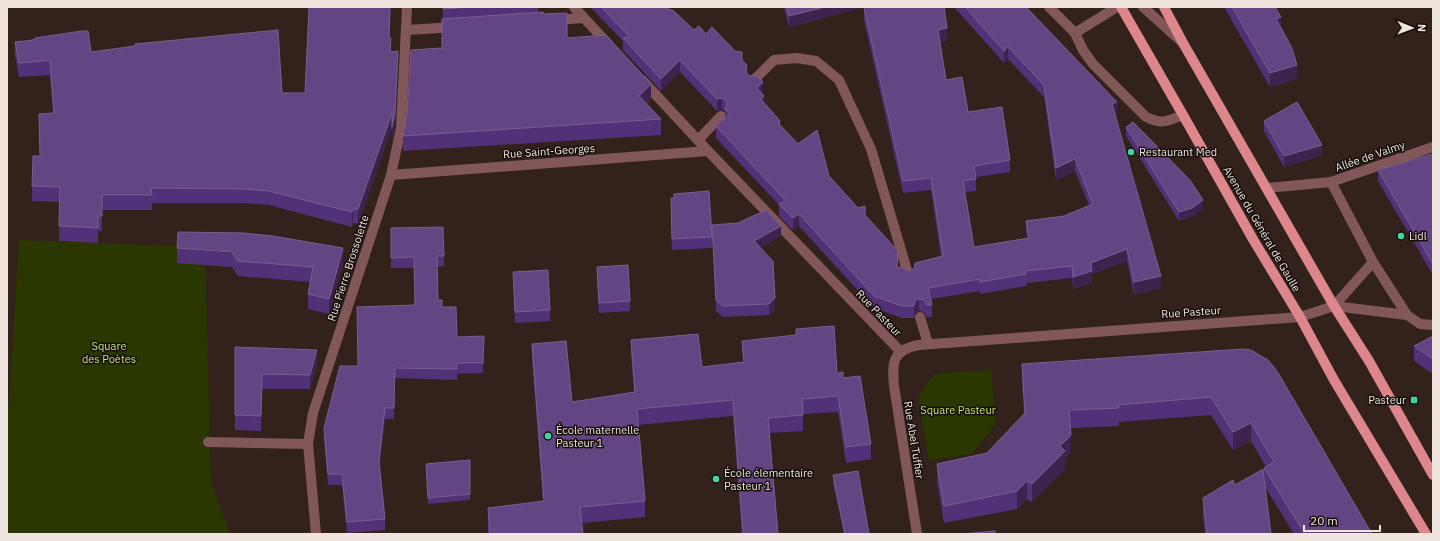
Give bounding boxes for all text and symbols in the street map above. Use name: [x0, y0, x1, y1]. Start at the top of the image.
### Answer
north arrow: [1392, 8, 1432, 48]
text: N: [1415, 24, 1429, 32]
street label: Allée de Valmy: [1333, 137, 1407, 174]
street label: Rue Saint-Georges: [503, 141, 595, 161]
place label: Restaurant Med: [1139, 145, 1217, 159]
marker: Restaurant Med: [1126, 147, 1136, 157]
street label: Avenue du Général de Gaulle: [1220, 164, 1304, 294]
street label: Rue Pierre Brossolette: [324, 213, 372, 323]
place label: Lidl: [1409, 229, 1427, 243]
marker: Lidl: [1396, 231, 1406, 241]
street label: Rue Pasteur: [853, 287, 905, 339]
street label: Rue Pasteur: [1161, 303, 1221, 321]
park label: Square des Poètes: [82, 339, 136, 366]
place label: Pasteur: [1368, 393, 1406, 407]
marker: Pasteur: [1409, 395, 1419, 405]
street label: Rue Abel Tuffier: [901, 400, 927, 480]
park label: Square Pasteur: [920, 403, 996, 417]
place label: École maternelle Pasteur 1: [556, 423, 639, 450]
marker: École maternelle Pasteur 1: [543, 431, 553, 441]
place label: École élementaire Pasteur 1: [724, 466, 813, 493]
marker: École élementaire Pasteur 1: [711, 474, 721, 484]
scale bar: [1304, 507, 1380, 533]
text: 20 m: [1310, 513, 1338, 528]

